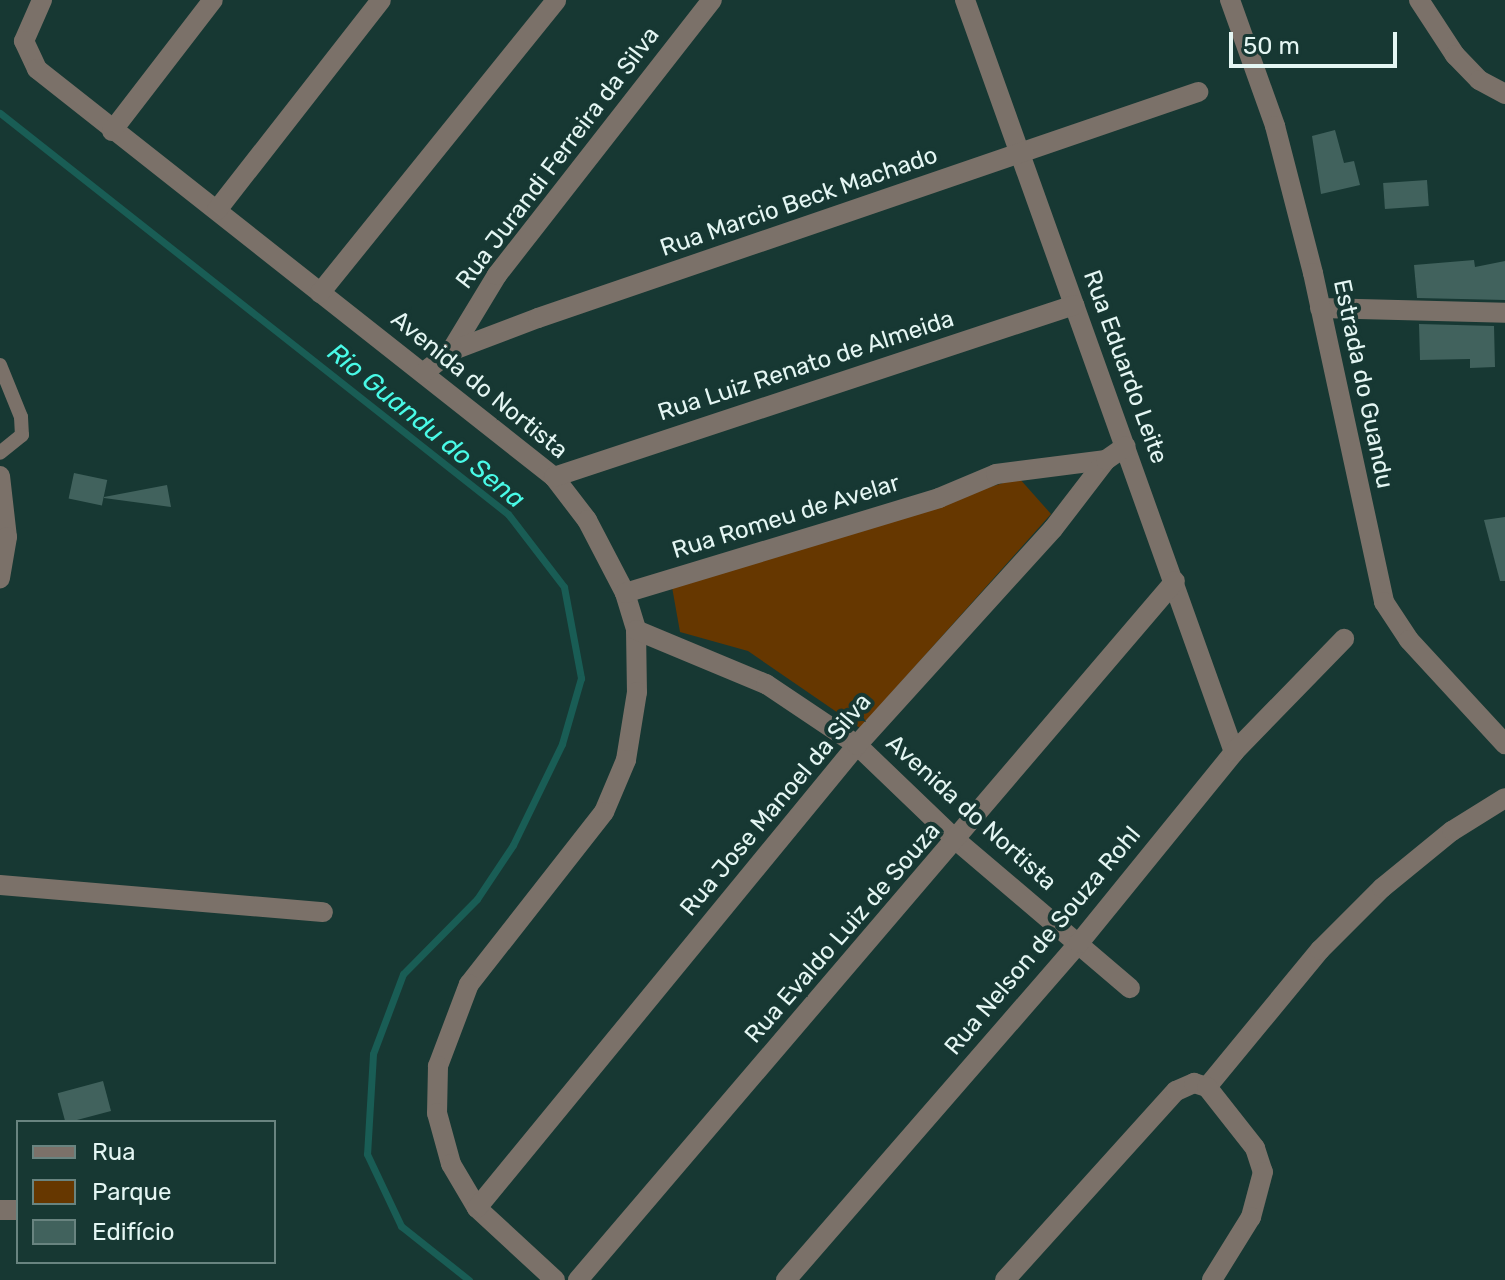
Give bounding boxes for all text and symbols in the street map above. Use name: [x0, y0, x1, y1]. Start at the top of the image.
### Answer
scale bar: [1233, 16, 1401, 66]
street label: Rua Jurandi Ferreira da Silva: [450, 22, 666, 294]
text: 50 m: [1243, 32, 1300, 60]
street label: Rua Marcio Beck Machado: [656, 141, 942, 263]
street label: Rua Eduardo Leite: [1077, 266, 1173, 468]
street label: Estrada do Guandu: [1327, 277, 1399, 491]
street label: Rua Luiz Renato de Almeida: [654, 304, 958, 428]
street label: Avenida do Nortista: [385, 305, 573, 465]
water label: Rio Guandu do Sena: [321, 337, 531, 515]
street label: Rua Romeu de Avelar: [668, 469, 904, 565]
street label: Rua Jose Manoel da Silva: [674, 688, 878, 922]
street label: Avenida do Nortista: [880, 729, 1062, 897]
street label: Rua Evaldo Luiz de Souza: [739, 817, 947, 1049]
street label: Rua Nelson de Souza Rohl: [939, 821, 1147, 1061]
legend: [16, 1120, 276, 1264]
text: Rua: [92, 1138, 135, 1166]
text: Parque: [92, 1178, 171, 1206]
text: Edifício: [92, 1218, 175, 1246]

